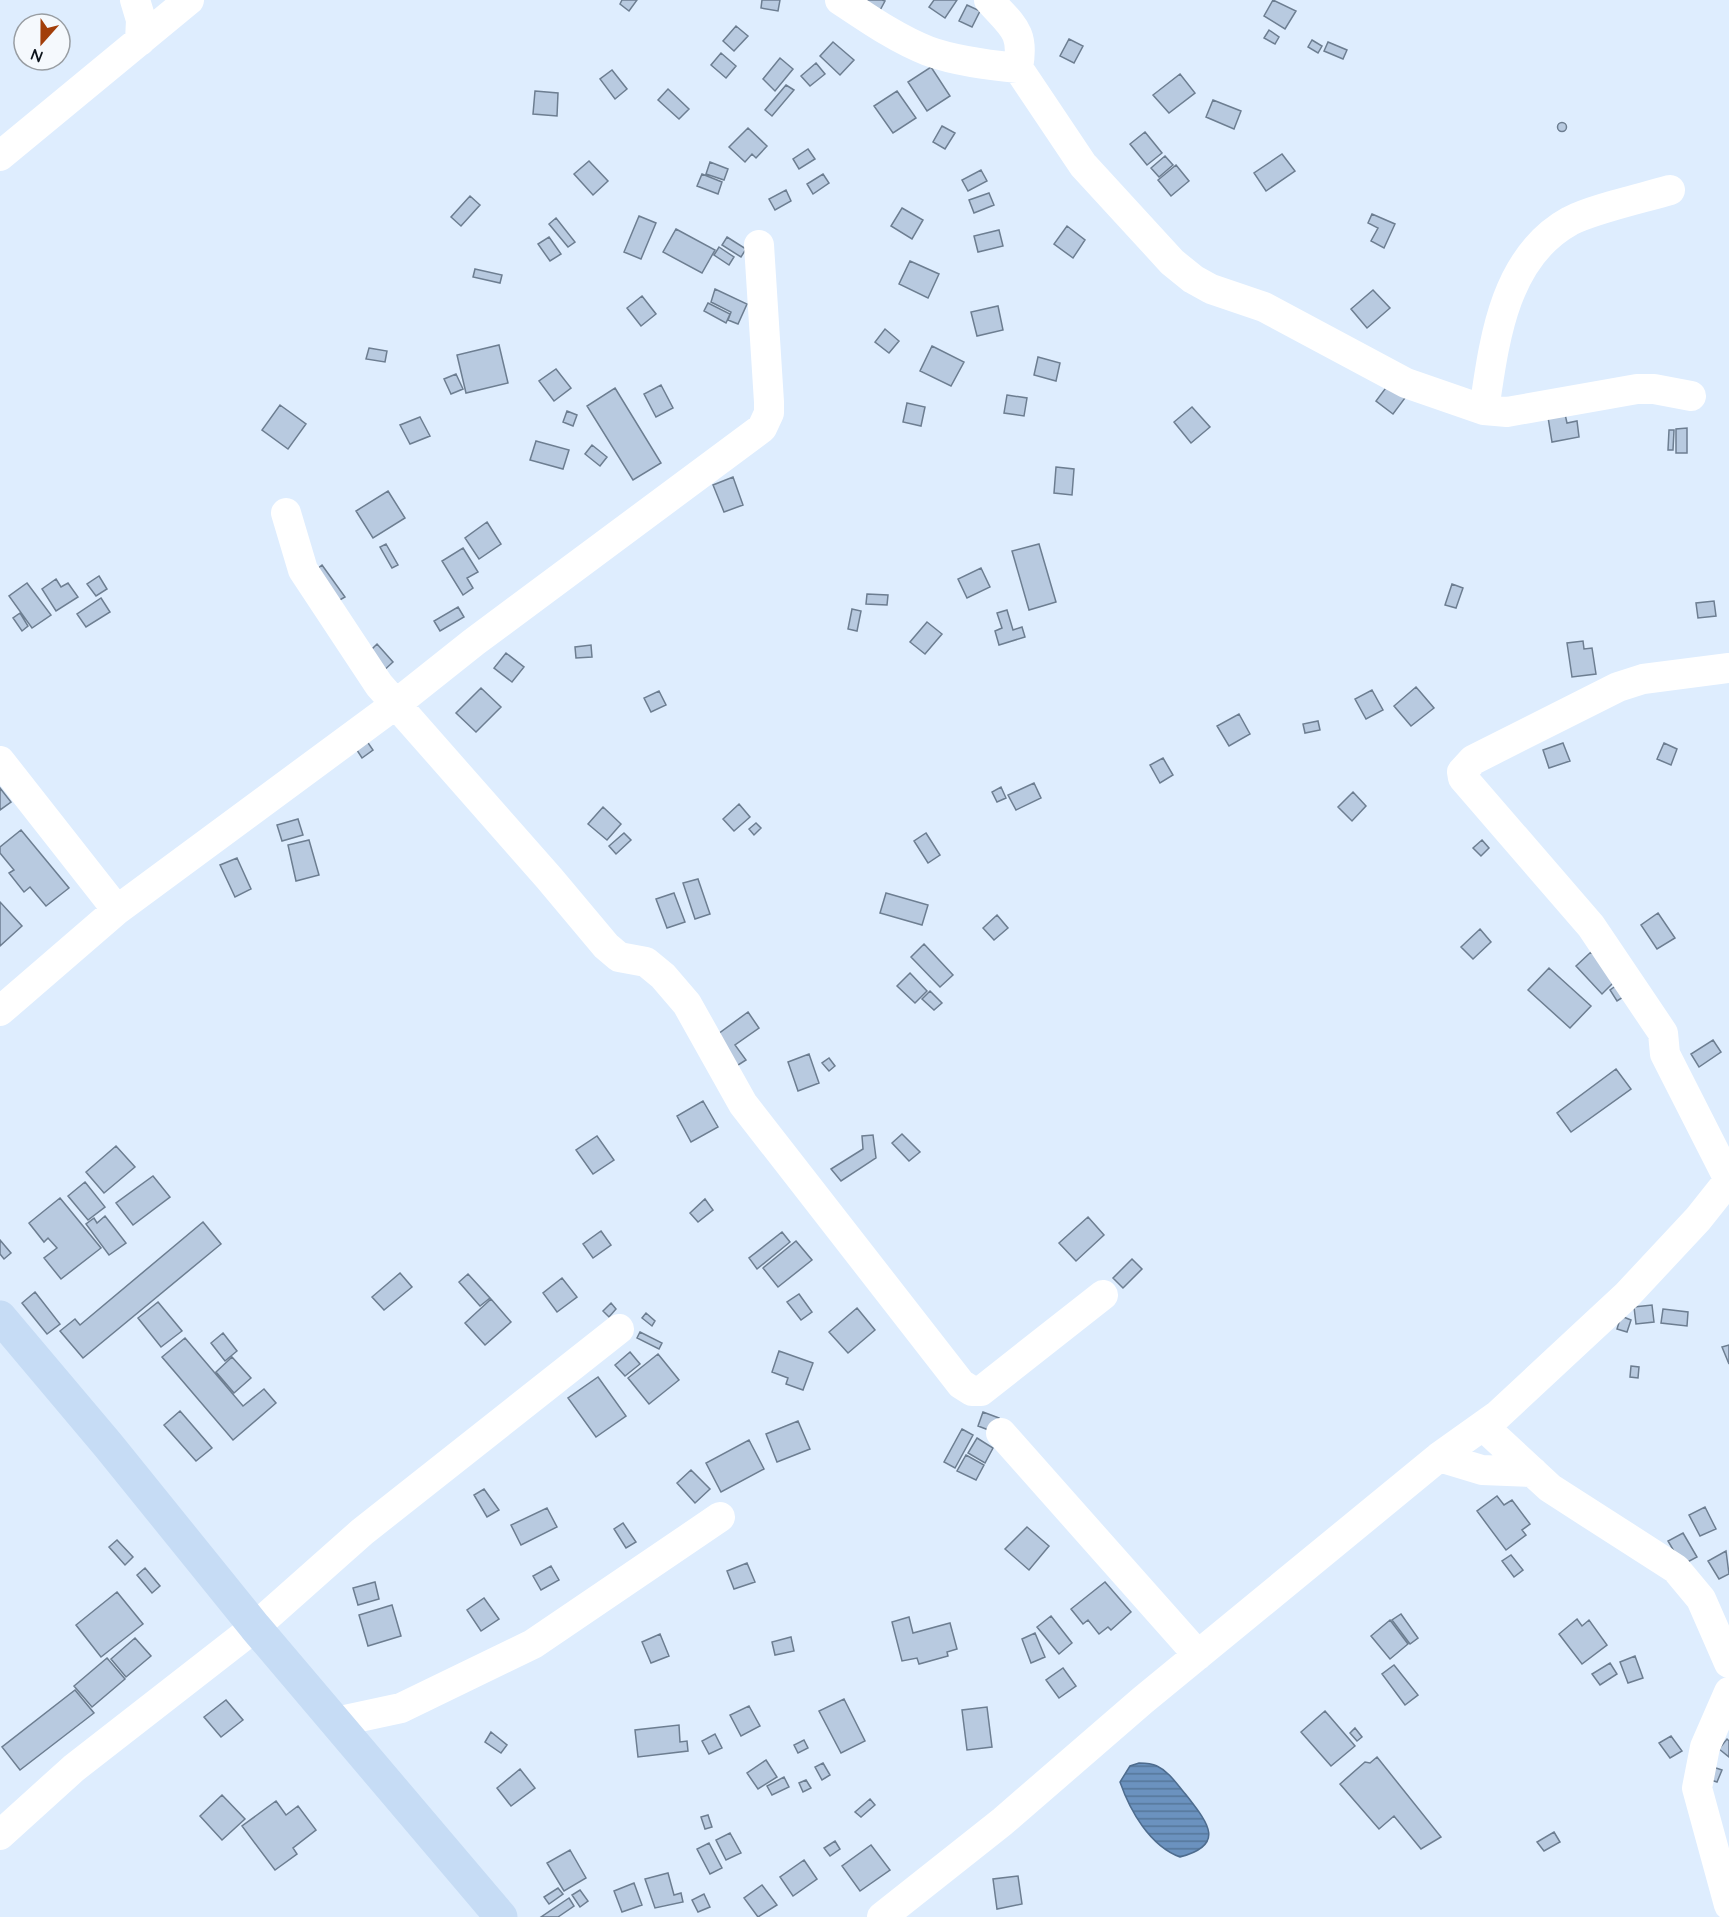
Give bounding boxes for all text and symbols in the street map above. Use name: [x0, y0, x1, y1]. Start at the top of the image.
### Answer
north arrow: [12, 12, 72, 72]
text: N: [28, 45, 46, 67]

